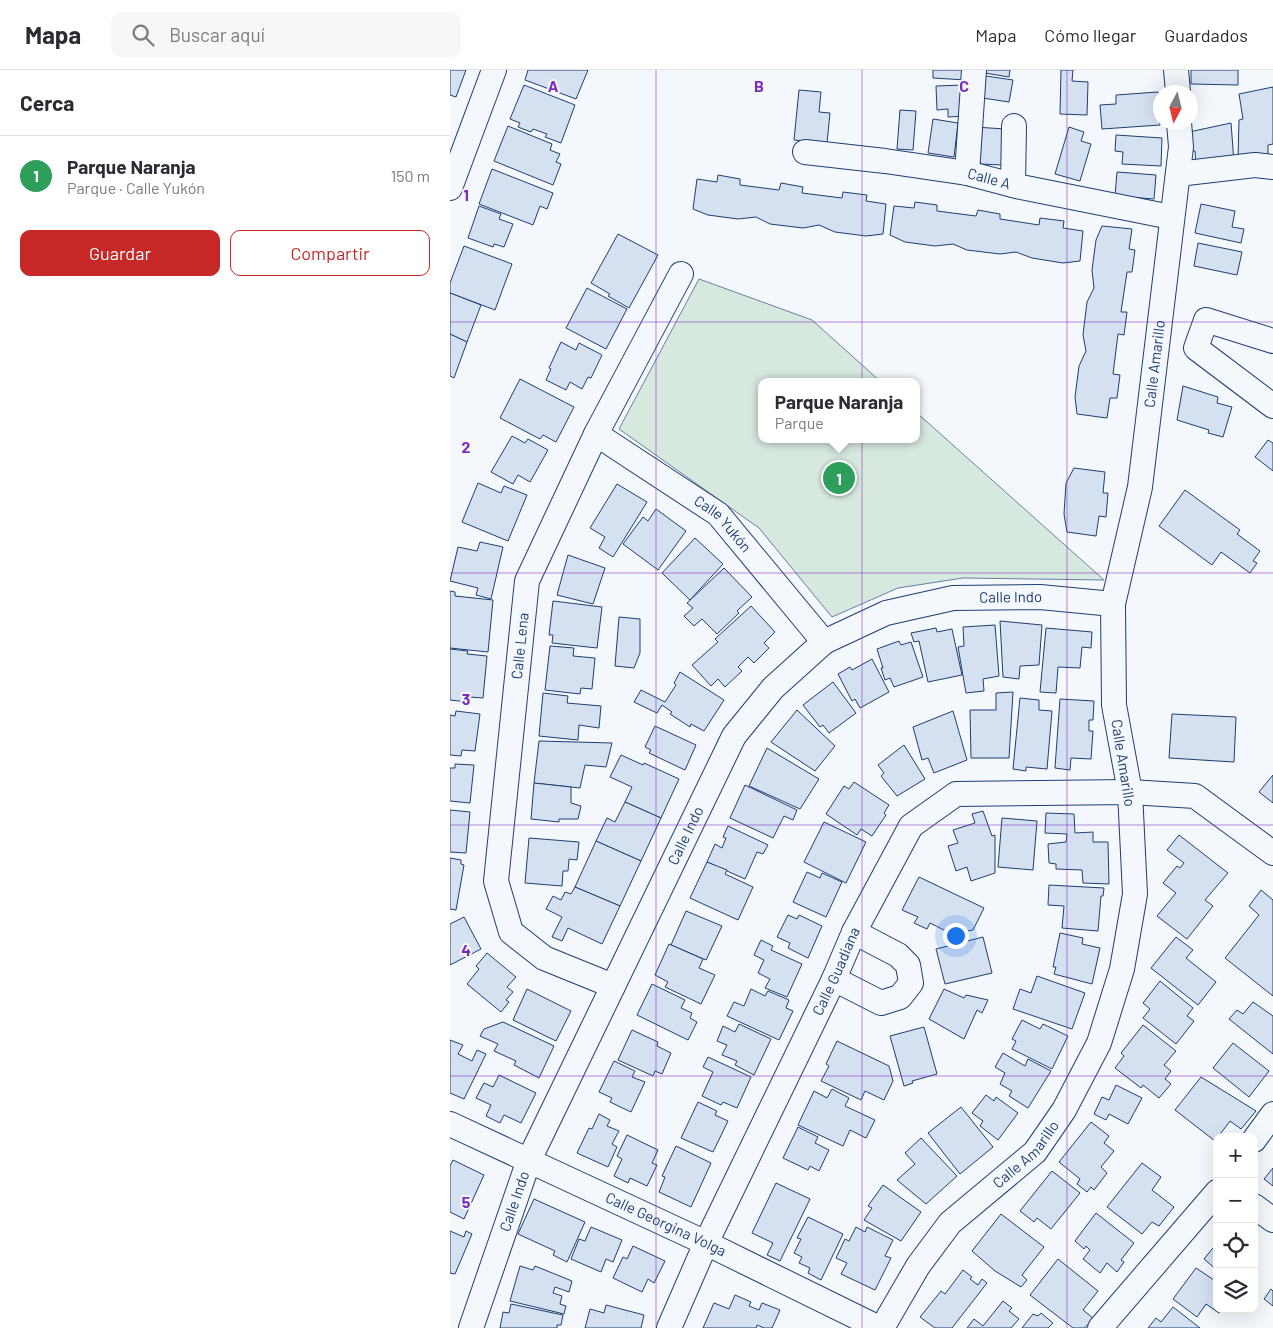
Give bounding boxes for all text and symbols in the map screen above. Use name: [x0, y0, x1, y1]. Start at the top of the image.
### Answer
search box: [111, 12, 461, 57]
text: Mapa: [25, 20, 81, 49]
icon: search: [129, 21, 157, 49]
text: Buscar aquí: [169, 23, 265, 46]
text: Mapa: [975, 24, 1016, 46]
text: Cómo llegar: [1044, 24, 1136, 46]
text: Guardados: [1164, 24, 1248, 46]
text: A: [548, 76, 559, 95]
text: B: [754, 76, 764, 95]
text: C: [959, 76, 969, 95]
north arrow: [1153, 85, 1198, 130]
text: Cerca: [20, 90, 74, 115]
text: Parque Naranja: [67, 155, 196, 178]
street label: Calle A: [966, 164, 1013, 192]
text: 1: [33, 166, 39, 185]
text: 150 m: [391, 166, 430, 185]
text: Parque · Calle Yukón: [67, 178, 205, 197]
text: 1: [463, 185, 469, 204]
button: Guardar: [20, 230, 220, 276]
button: Compartir: [230, 230, 430, 276]
street label: Calle Amarillo: [1140, 319, 1168, 409]
popup: [758, 378, 920, 443]
text: Parque Naranja: [775, 390, 903, 413]
text: Parque: [775, 413, 824, 432]
text: 2: [462, 437, 471, 456]
pin: 1: [823, 459, 855, 497]
street label: Calle Yukón: [691, 491, 756, 555]
street label: Calle Indo: [979, 587, 1042, 606]
street label: Calle Lena: [507, 612, 532, 680]
text: 3: [462, 689, 470, 708]
street label: Calle Amarillo: [1108, 718, 1140, 808]
street label: Calle Indo: [663, 803, 707, 867]
street label: Calle Guadiana: [808, 923, 863, 1018]
your location: [943, 923, 969, 949]
text: 4: [461, 940, 471, 959]
street label: Calle Amarillo: [989, 1117, 1062, 1192]
map controls: [1213, 1133, 1258, 1313]
button: +: [1213, 1133, 1258, 1178]
street label: Calle Indo: [495, 1168, 533, 1234]
button: −: [1213, 1178, 1258, 1223]
street label: Calle Georgina Volga: [603, 1188, 730, 1260]
text: 5: [462, 1192, 471, 1211]
button: locate: [1213, 1223, 1258, 1268]
button: layers: [1213, 1268, 1258, 1313]

